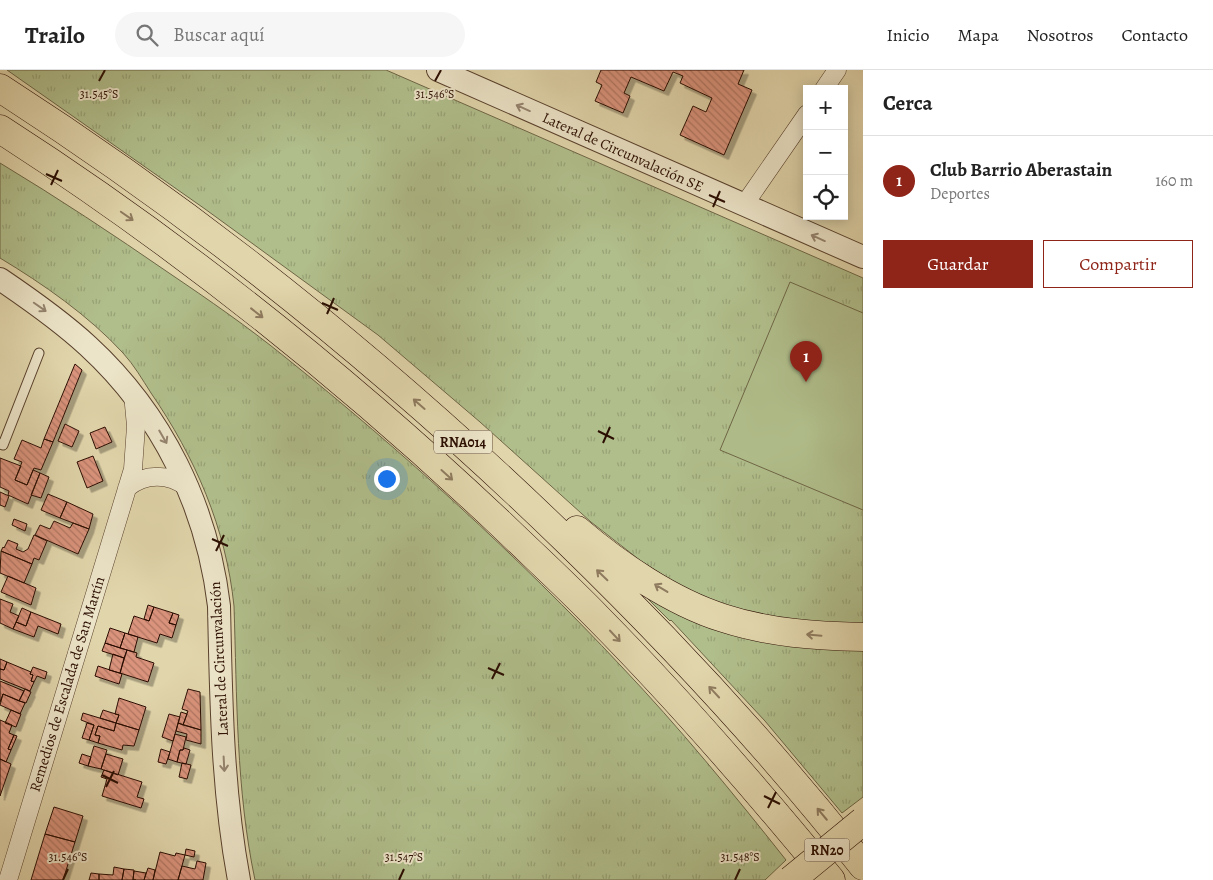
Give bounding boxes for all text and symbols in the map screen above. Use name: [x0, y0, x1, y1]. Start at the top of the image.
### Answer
search box: [115, 12, 465, 57]
text: Trailo: [25, 19, 85, 51]
icon: search: [133, 21, 161, 49]
text: Buscar aquí: [173, 22, 265, 48]
text: Inicio: [886, 23, 929, 47]
text: Mapa: [957, 23, 999, 47]
text: Nosotros: [1027, 23, 1093, 47]
text: Contacto: [1121, 23, 1188, 47]
map controls: [803, 85, 848, 220]
button: +: [803, 85, 848, 130]
text: 31.545°S: [80, 86, 118, 102]
text: 31.546°S: [416, 86, 454, 102]
text: Cerca: [883, 89, 933, 117]
one-way arrow: [516, 102, 531, 112]
street label: Lateral de Circunvalación SE: [539, 107, 707, 197]
button: −: [803, 130, 848, 175]
text: Club Barrio Aberastain: [930, 157, 1112, 183]
text: 1: [896, 170, 902, 192]
text: 160 m: [1155, 170, 1193, 192]
button: locate: [803, 175, 848, 220]
text: Deportes: [930, 183, 990, 205]
one-way arrow: [120, 211, 134, 221]
one-way arrow: [811, 232, 826, 242]
button: Guardar: [883, 240, 1033, 288]
button: Compartir: [1043, 240, 1193, 288]
one-way arrow: [33, 302, 47, 312]
one-way arrow: [250, 308, 263, 319]
pin: 1: [790, 341, 822, 382]
one-way arrow: [413, 398, 426, 409]
one-way arrow: [158, 429, 168, 444]
road number: RNA014: [434, 431, 492, 454]
your location: [374, 466, 400, 492]
one-way arrow: [441, 469, 454, 481]
one-way arrow: [595, 569, 608, 581]
street label: Remedios de Escalada de San Martín: [25, 574, 109, 794]
street label: Lateral de Circunvalación: [205, 581, 233, 737]
one-way arrow: [654, 583, 668, 593]
one-way arrow: [609, 629, 621, 642]
one-way arrow: [807, 630, 823, 640]
one-way arrow: [708, 686, 720, 698]
one-way arrow: [220, 756, 229, 772]
one-way arrow: [816, 807, 827, 820]
road number: RN20: [804, 838, 850, 862]
text: 31.546°S: [49, 849, 87, 865]
text: 31.547°S: [385, 849, 423, 865]
text: 31.548°S: [720, 849, 760, 865]

